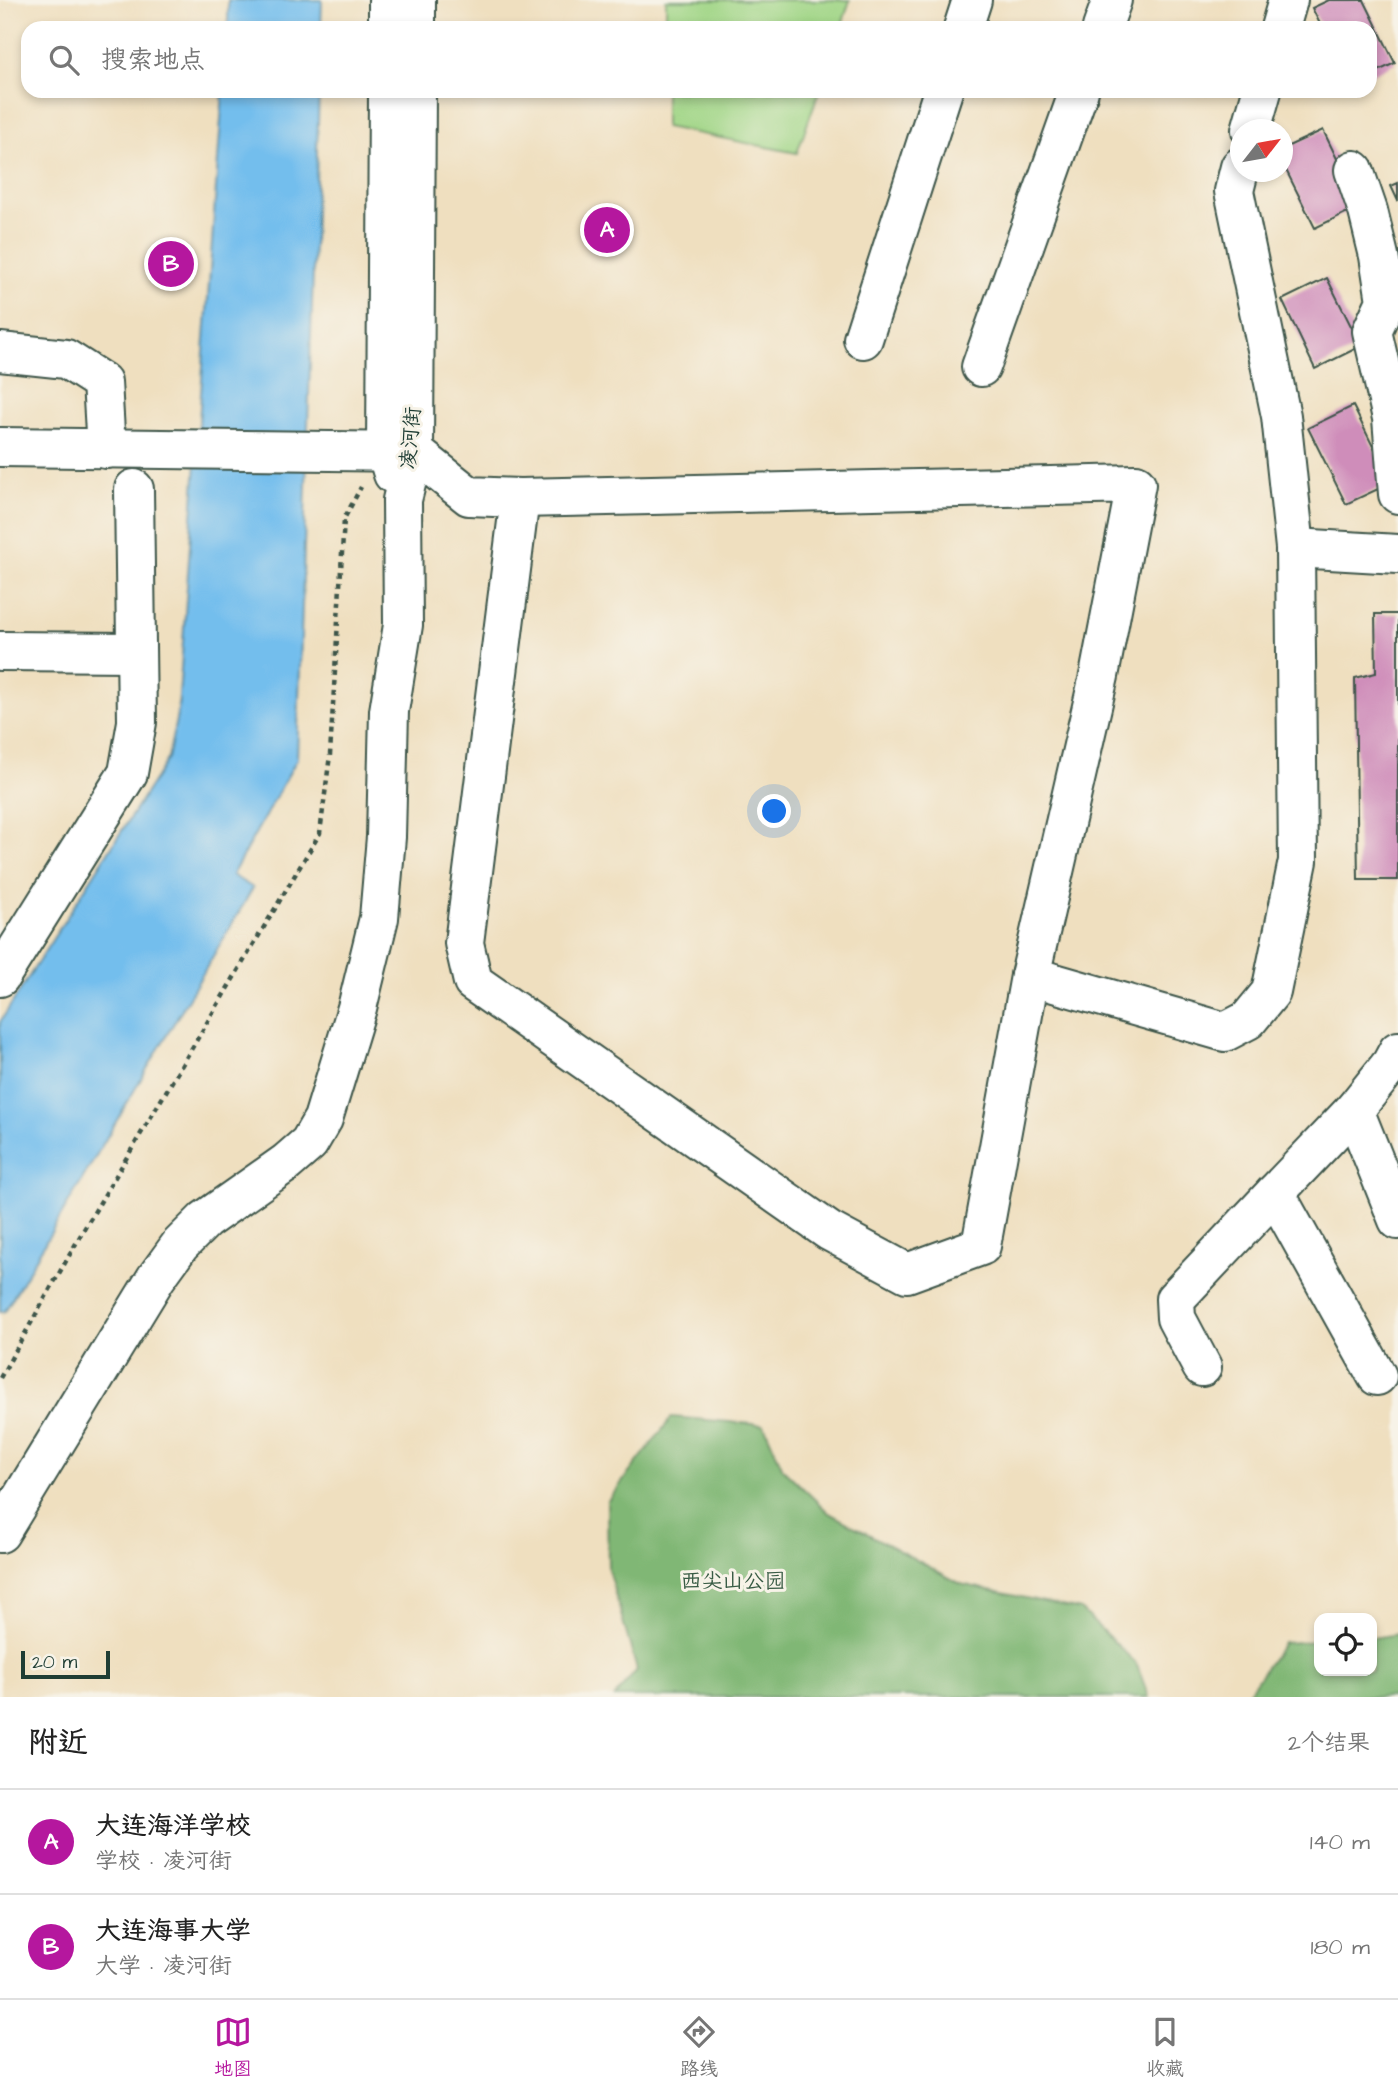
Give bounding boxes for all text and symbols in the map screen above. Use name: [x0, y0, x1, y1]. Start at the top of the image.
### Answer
search box: [21, 21, 1377, 98]
icon: search: [45, 41, 83, 79]
text: 搜索地点: [101, 42, 205, 78]
north arrow: [1230, 119, 1293, 182]
pin: A: [584, 204, 630, 256]
pin: B: [148, 238, 194, 290]
street label: 凌河街: [393, 405, 428, 471]
your location: [757, 794, 791, 828]
park label: 西尖山公园: [681, 1567, 786, 1596]
map controls: [1314, 1613, 1377, 1676]
button: locate: [1314, 1613, 1377, 1676]
scale bar: [21, 1648, 110, 1680]
text: 20 m: [32, 1649, 77, 1676]
text: 附近: [28, 1722, 88, 1764]
text: 2个结果: [1288, 1727, 1370, 1759]
text: 大连海洋学校: [95, 1808, 251, 1844]
text: A: [44, 1826, 58, 1858]
text: 140 m: [1310, 1826, 1370, 1858]
text: 学校 · 凌河街: [95, 1845, 232, 1877]
text: 大连海事大学: [95, 1913, 251, 1949]
text: B: [43, 1931, 59, 1963]
text: 180 m: [1311, 1931, 1370, 1963]
text: 大学 · 凌河街: [95, 1950, 232, 1982]
tab: 地图: [214, 2013, 252, 2083]
tab: 路线: [680, 2013, 718, 2083]
tab: 收藏: [1146, 2013, 1184, 2083]

